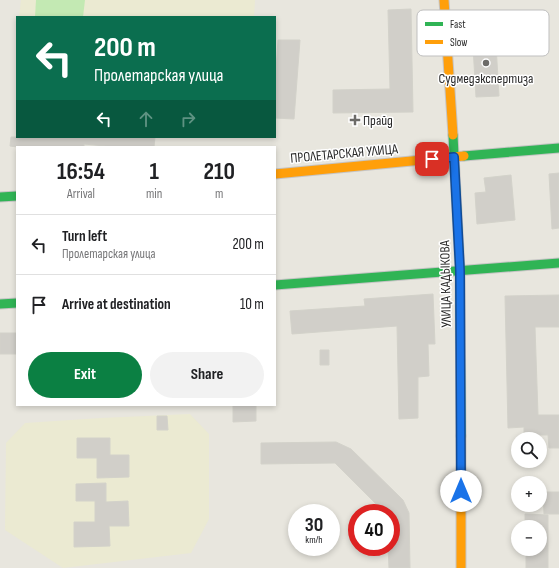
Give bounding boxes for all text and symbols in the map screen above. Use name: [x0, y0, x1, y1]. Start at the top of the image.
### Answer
legend: [417, 10, 549, 56]
text: Fast: [450, 18, 466, 31]
text: 200 m: [94, 31, 156, 64]
icon: left: [28, 32, 80, 84]
text: Slow: [450, 36, 467, 49]
marker: Судмедэкспертиза: [481, 58, 491, 68]
text: Пролетарская улица: [94, 65, 223, 86]
place label: Судмедэкспертиза: [439, 70, 533, 87]
icon: left: [93, 108, 115, 130]
icon: ahead: [135, 108, 157, 130]
icon: right: [177, 108, 199, 130]
place label: Прайд: [363, 112, 393, 129]
marker: Прайд: [350, 115, 360, 125]
street label: ПРОЛЕТАРСКАЯ УЛИЦА: [290, 140, 400, 167]
pin: [415, 142, 449, 176]
icon: arrive: [421, 148, 443, 170]
text: 16:54: [57, 157, 105, 186]
text: 1: [149, 157, 159, 186]
text: 210: [203, 157, 235, 186]
text: Arrival: [67, 186, 95, 202]
text: min: [146, 186, 162, 202]
text: m: [215, 186, 223, 202]
text: Turn left: [62, 227, 107, 246]
icon: left: [28, 234, 50, 256]
text: 200 m: [232, 235, 264, 254]
street label: УЛИЦА КАДЫКОВА: [436, 239, 455, 328]
text: Пролетарская улица: [62, 246, 156, 262]
icon: arrive: [28, 294, 50, 316]
text: Arrive at destination: [62, 295, 171, 314]
text: 10 m: [240, 295, 264, 314]
button: Exit: [28, 352, 142, 398]
button: Share: [150, 352, 264, 398]
map controls: [511, 432, 547, 556]
button: search: [511, 432, 547, 468]
position arrow: [440, 470, 482, 512]
button: +: [511, 476, 547, 512]
speed limit sign: 40: [348, 504, 400, 556]
text: 30: [305, 513, 323, 537]
button: −: [511, 520, 547, 556]
text: km/h: [305, 534, 323, 546]

